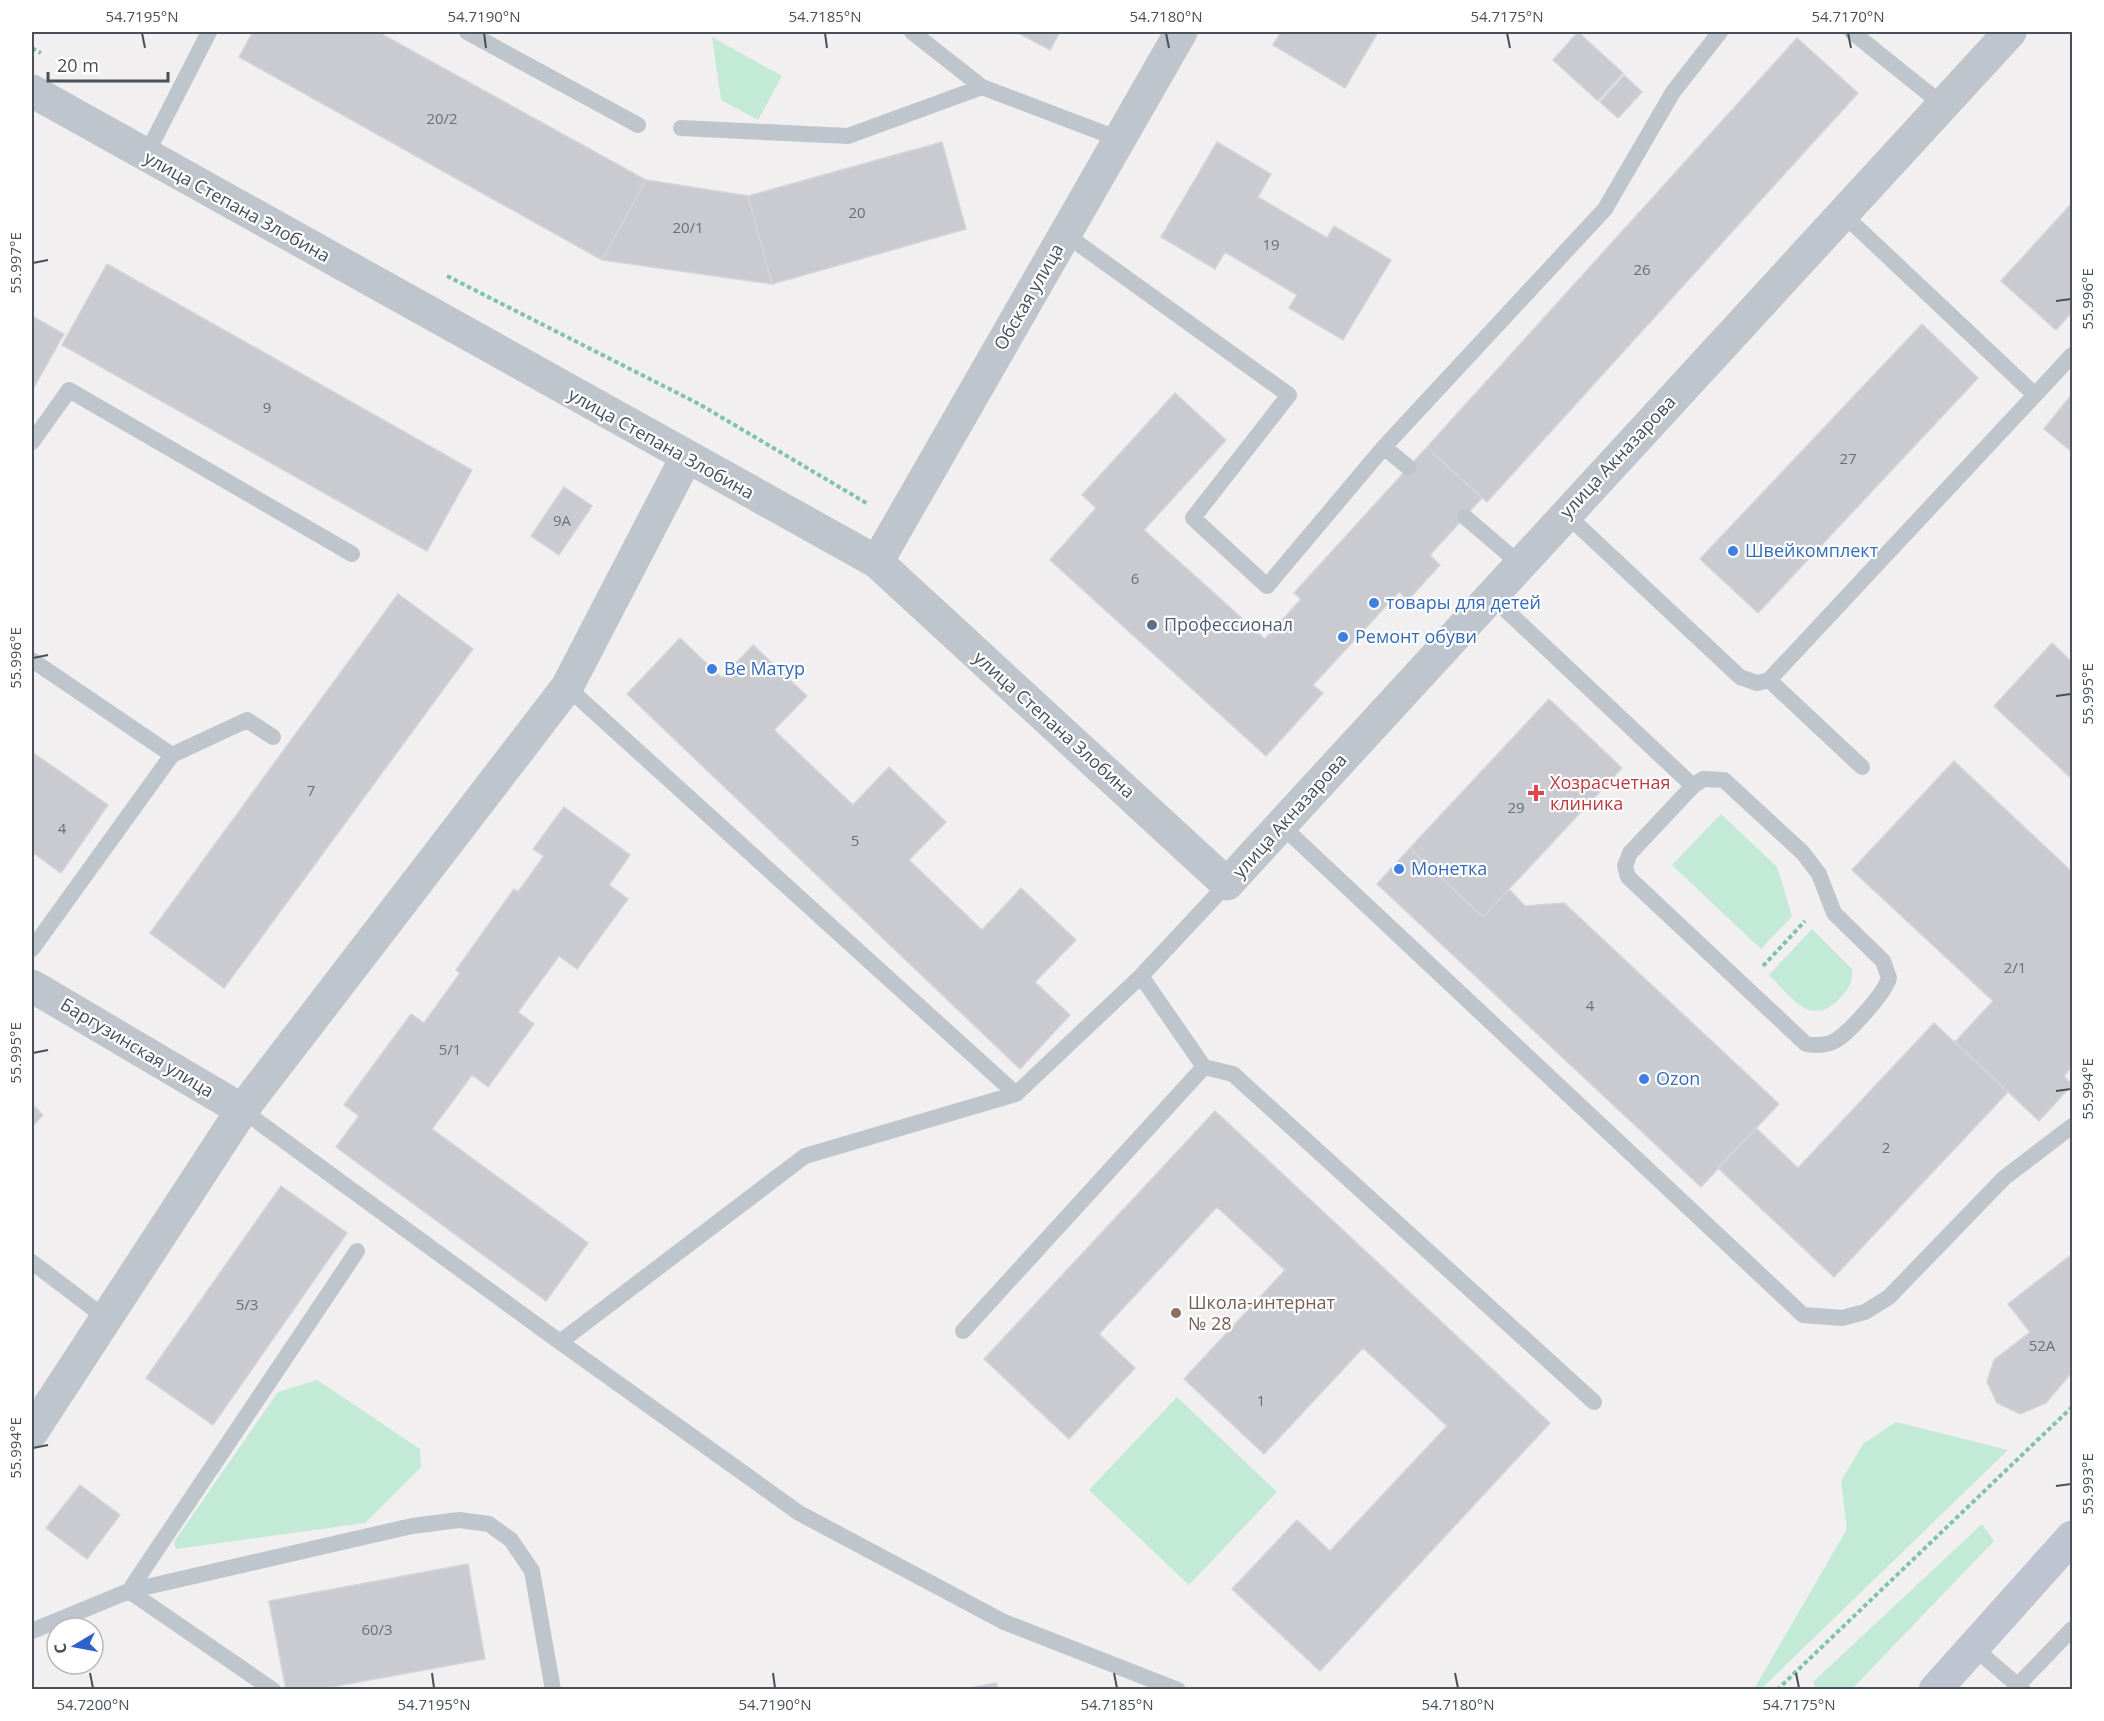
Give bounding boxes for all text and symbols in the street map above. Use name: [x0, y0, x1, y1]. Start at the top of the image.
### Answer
text: 54.7195°N: [105, 6, 179, 26]
text: 54.7190°N: [447, 6, 521, 26]
text: 54.7185°N: [788, 6, 862, 26]
text: 54.7180°N: [1129, 6, 1203, 26]
text: 54.7175°N: [1470, 6, 1544, 26]
text: 54.7170°N: [1811, 6, 1885, 26]
scale bar: [48, 45, 168, 83]
text: 20 m: [57, 53, 99, 77]
house number: 20/2: [426, 108, 458, 128]
street label: улица Степана Злобина: [140, 145, 335, 267]
house number: 20: [848, 202, 866, 222]
house number: 20/1: [672, 217, 704, 237]
text: 55.997°E: [5, 232, 25, 294]
house number: 19: [1262, 234, 1280, 254]
street label: Обская улица: [988, 239, 1068, 354]
house number: 26: [1633, 259, 1651, 279]
text: 55.996°E: [2077, 268, 2097, 330]
street label: улица Степана Злобина: [564, 382, 759, 504]
street label: улица Акназарова: [1554, 390, 1680, 523]
house number: 9: [263, 397, 271, 417]
house number: 27: [1839, 448, 1857, 468]
house number: 9А: [553, 510, 572, 530]
place label: Швейкомплект: [1745, 538, 1879, 562]
marker: Швейкомплект: [1726, 544, 1740, 558]
house number: 6: [1131, 568, 1139, 588]
place label: товары для детей: [1386, 590, 1541, 614]
marker: товары для детей: [1367, 596, 1381, 610]
place label: Профессионал: [1164, 612, 1293, 636]
marker: Профессионал: [1145, 618, 1159, 632]
place label: Ремонт обуви: [1355, 624, 1477, 648]
text: 55.996°E: [5, 627, 25, 689]
marker: Ремонт обуви: [1336, 630, 1350, 644]
street label: улица Степана Злобина: [969, 645, 1140, 803]
place label: Be Матур: [724, 656, 805, 680]
marker: Be Матур: [705, 662, 719, 676]
text: 55.995°E: [2077, 663, 2097, 725]
street label: улица Акназарова: [1227, 748, 1352, 883]
place label: Хозрасчетная клиника: [1550, 770, 1670, 815]
house number: 7: [307, 780, 315, 800]
marker: Хозрасчетная клиника: [1527, 784, 1545, 802]
house number: 29: [1507, 797, 1525, 817]
house number: 4: [58, 818, 67, 838]
house number: 5: [851, 830, 859, 850]
place label: Монетка: [1411, 856, 1487, 880]
marker: Монетка: [1392, 862, 1406, 876]
house number: 2/1: [2004, 957, 2026, 977]
street label: Баргузинская улица: [56, 992, 219, 1102]
house number: 4: [1586, 995, 1595, 1015]
text: 55.995°E: [5, 1022, 25, 1084]
house number: 5/1: [439, 1039, 461, 1059]
text: 55.994°E: [2077, 1058, 2097, 1120]
place label: Ozon: [1656, 1066, 1700, 1090]
marker: Ozon: [1637, 1072, 1651, 1086]
house number: 2: [1882, 1137, 1890, 1157]
place label: Школа-интернат № 28: [1188, 1290, 1336, 1335]
house number: 5/3: [236, 1294, 258, 1314]
marker: Школа-интернат № 28: [1169, 1306, 1183, 1320]
house number: 52А: [2029, 1335, 2056, 1355]
house number: 1: [1257, 1390, 1265, 1410]
text: 55.994°E: [5, 1417, 25, 1479]
text: 55.993°E: [2077, 1453, 2097, 1515]
north arrow: [45, 1616, 105, 1676]
house number: 60/3: [361, 1619, 393, 1639]
text: С: [49, 1642, 72, 1656]
text: 54.7200°N: [56, 1694, 130, 1714]
text: 54.7195°N: [397, 1694, 471, 1714]
text: 54.7190°N: [738, 1694, 812, 1714]
text: 54.7185°N: [1080, 1694, 1154, 1714]
text: 54.7180°N: [1421, 1694, 1495, 1714]
text: 54.7175°N: [1762, 1694, 1836, 1714]

